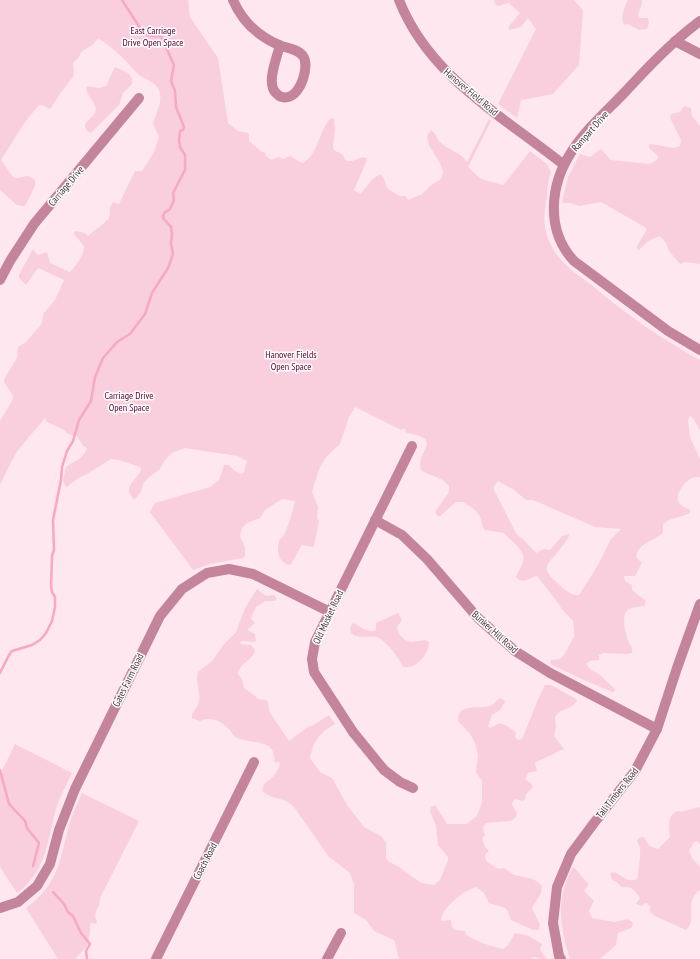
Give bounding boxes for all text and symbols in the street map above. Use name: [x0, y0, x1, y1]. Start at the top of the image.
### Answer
park label: East Carriage Drive Open Space: [123, 24, 183, 49]
street label: Hanover Field Road: [441, 65, 501, 119]
street label: Rampart Drive: [569, 108, 611, 154]
street label: Carriage Drive: [45, 163, 87, 209]
park label: Hanover Fields Open Space: [265, 348, 317, 373]
park label: Carriage Drive Open Space: [105, 389, 153, 414]
street label: Old Musket Road: [310, 588, 346, 646]
street label: Bunker Hill Road: [469, 608, 521, 656]
street label: Gates Farm Road: [109, 651, 147, 709]
street label: Tall Timbers Road: [593, 765, 641, 821]
street label: Coach Road: [190, 840, 220, 882]

